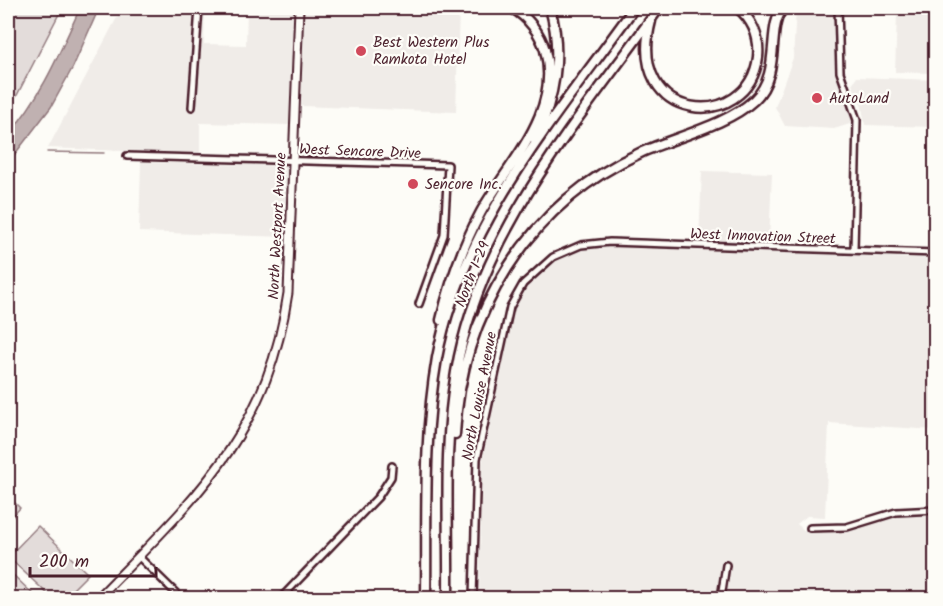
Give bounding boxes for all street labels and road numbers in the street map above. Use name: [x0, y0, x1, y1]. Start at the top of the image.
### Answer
street label: West Sencore Drive: [299, 138, 422, 166]
street label: North Westport Avenue: [262, 152, 294, 300]
street label: West Innovation Street: [690, 222, 836, 252]
street label: North I-29: [449, 237, 497, 311]
street label: North Louise Avenue: [456, 329, 504, 463]

